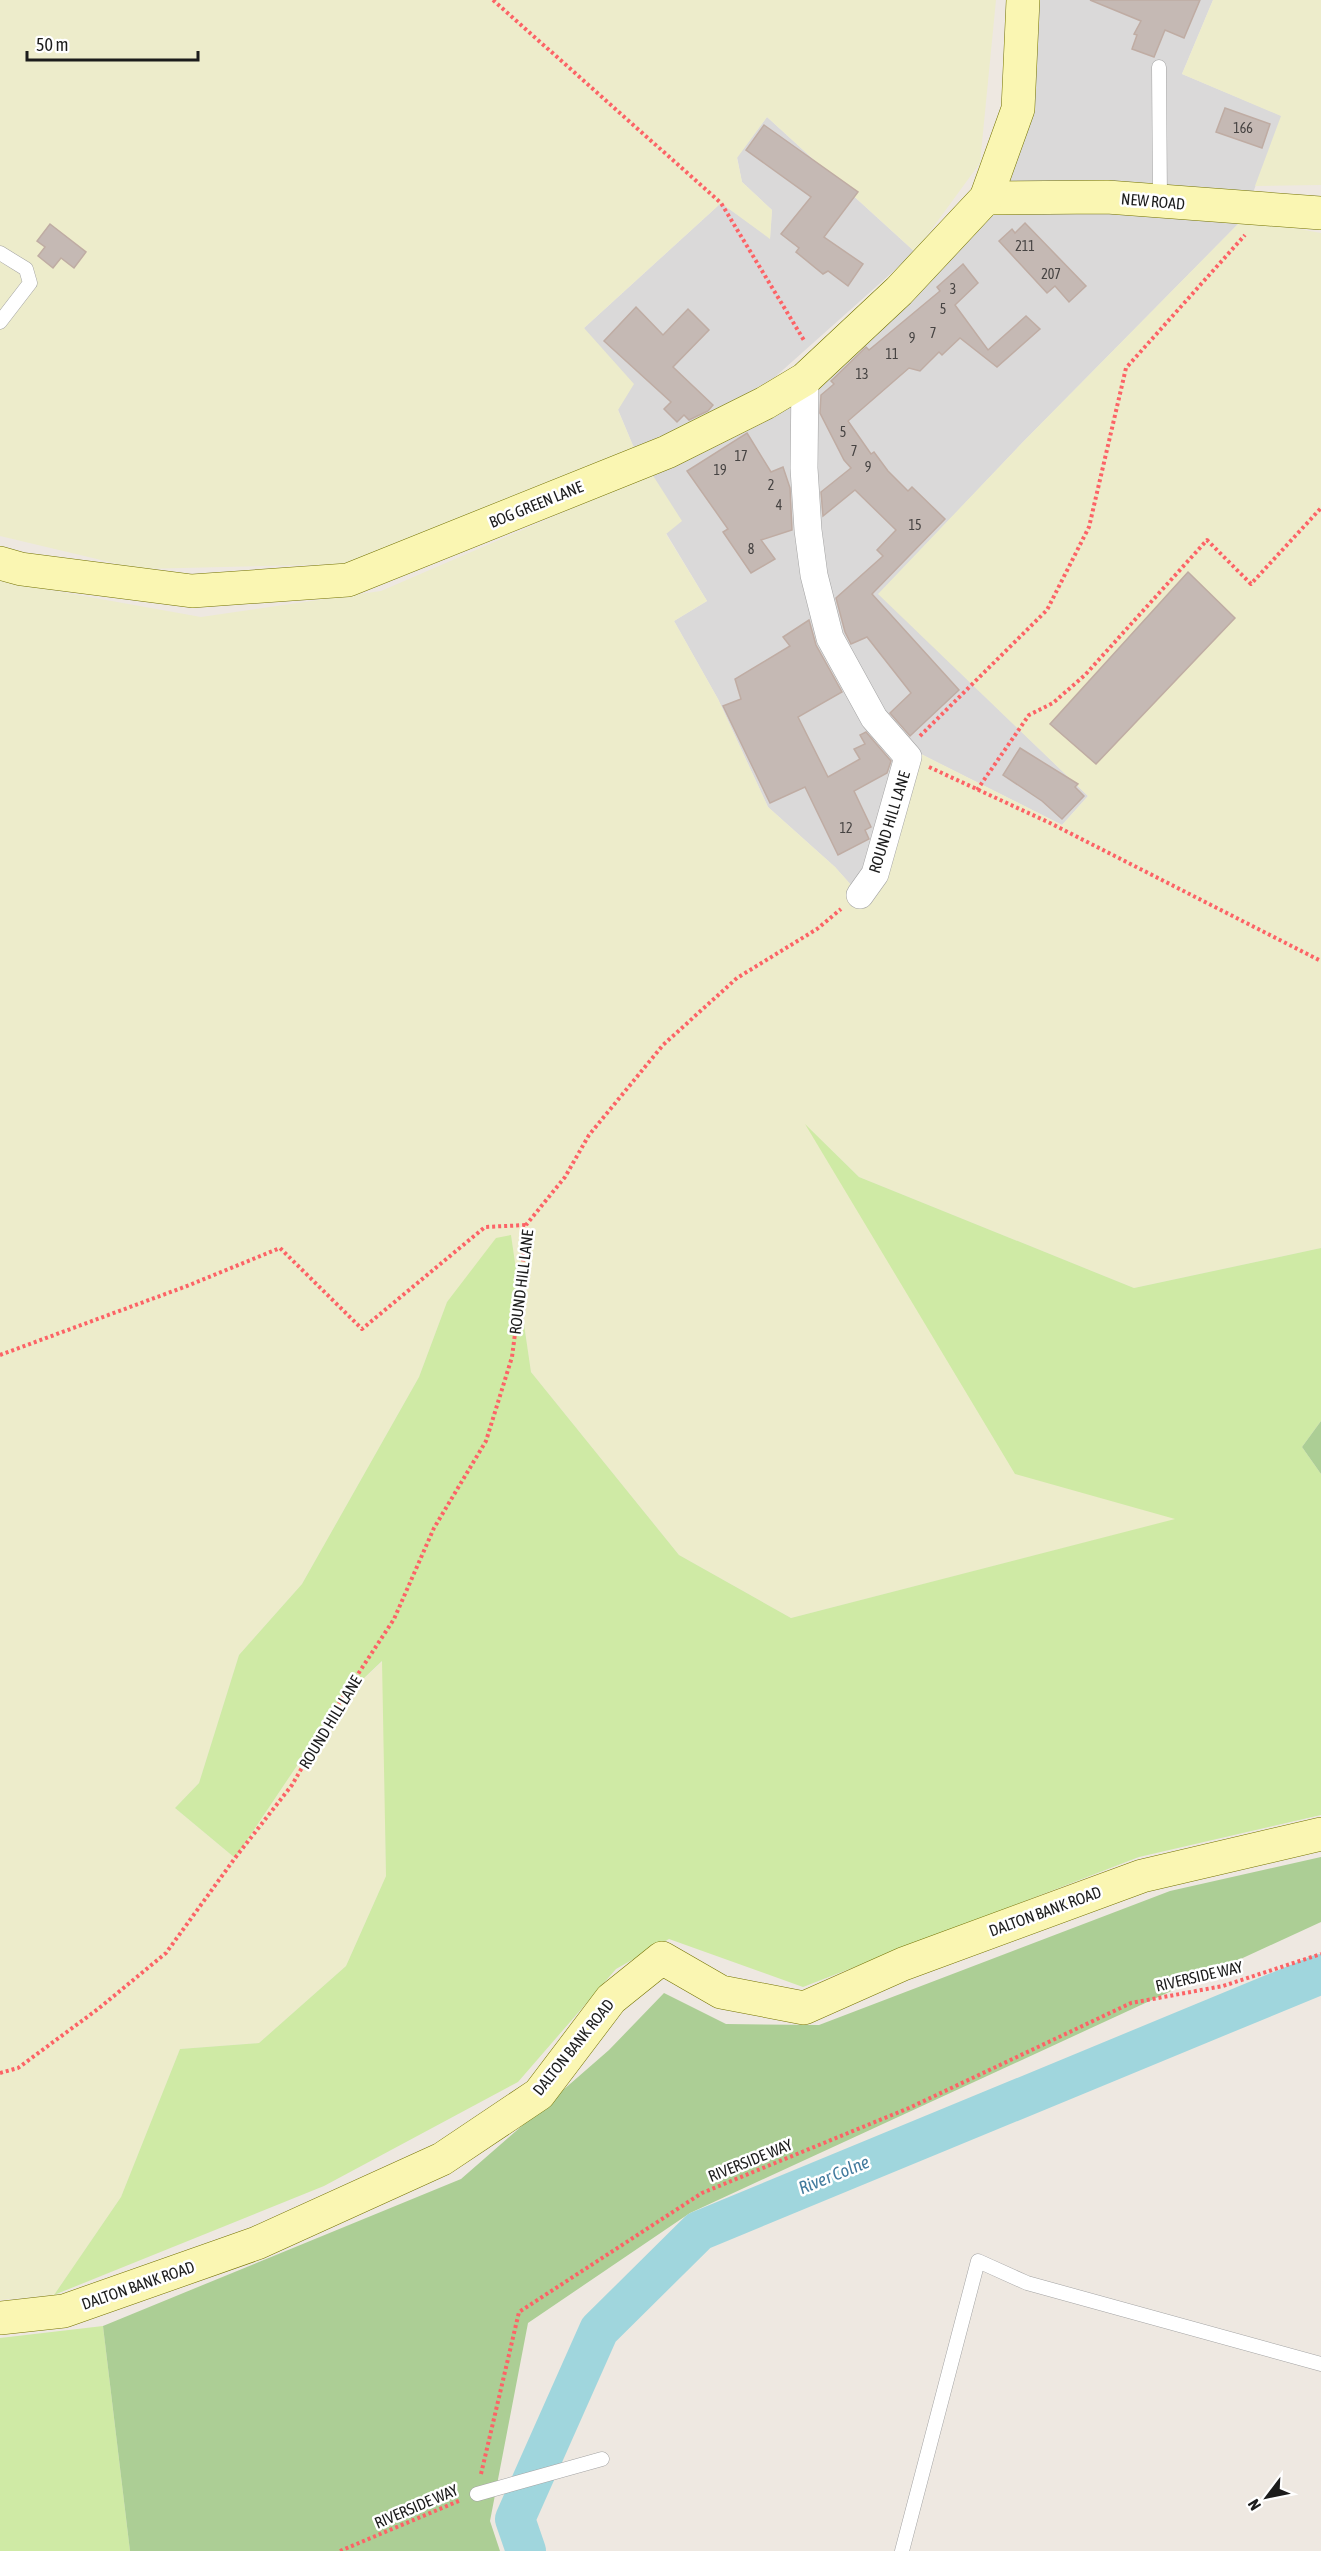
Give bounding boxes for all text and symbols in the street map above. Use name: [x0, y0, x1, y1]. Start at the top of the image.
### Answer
scale bar: [27, 24, 198, 62]
text: 50 m: [36, 34, 68, 55]
house number: 166: [1233, 120, 1253, 136]
street label: NEW ROAD: [1120, 189, 1186, 213]
house number: 211: [1015, 238, 1035, 254]
house number: 207: [1041, 266, 1061, 282]
house number: 3: [950, 281, 956, 297]
house number: 5: [940, 301, 946, 317]
house number: 7: [930, 325, 936, 341]
house number: 9: [909, 330, 915, 346]
house number: 11: [885, 346, 899, 362]
house number: 13: [855, 366, 869, 382]
house number: 5: [840, 424, 846, 440]
house number: 7: [851, 443, 857, 459]
house number: 17: [734, 448, 748, 464]
house number: 9: [865, 459, 871, 475]
house number: 19: [713, 462, 727, 478]
street label: BOG GREEN LANE: [486, 477, 586, 531]
house number: 2: [768, 477, 774, 493]
house number: 4: [776, 497, 783, 513]
house number: 15: [908, 517, 922, 533]
house number: 8: [748, 541, 755, 557]
street label: ROUND HILL LANE: [865, 769, 913, 875]
house number: 12: [839, 820, 853, 836]
street label: ROUND HILL LANE: [506, 1228, 536, 1335]
street label: ROUND HILL LANE: [295, 1672, 365, 1772]
street label: DALTON BANK ROAD: [986, 1882, 1104, 1940]
street label: RIVERSIDE WAY: [1154, 1957, 1245, 1995]
street label: DALTON BANK ROAD: [529, 1995, 617, 2099]
street label: RIVERSIDE WAY: [705, 2135, 795, 2185]
water label: River Colne: [795, 2151, 872, 2198]
street label: DALTON BANK ROAD: [79, 2257, 197, 2313]
north arrow: [1237, 2467, 1297, 2527]
street label: RIVERSIDE WAY: [372, 2480, 461, 2532]
text: N: [1244, 2496, 1264, 2514]

